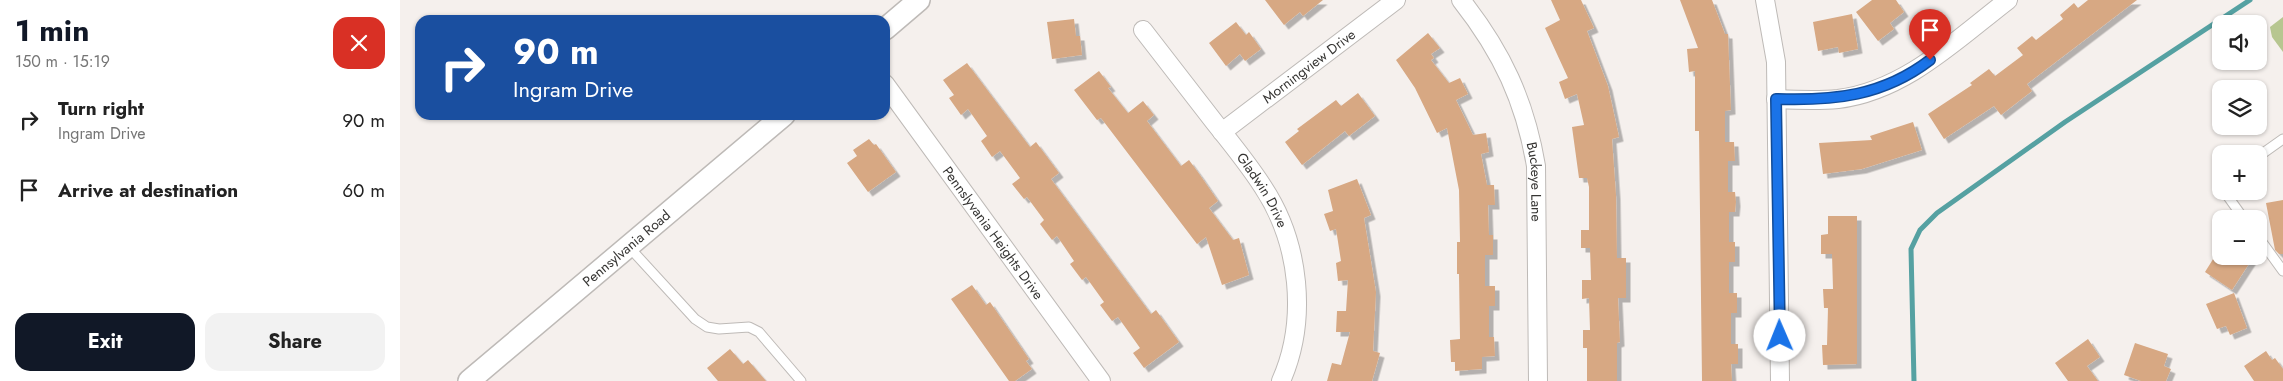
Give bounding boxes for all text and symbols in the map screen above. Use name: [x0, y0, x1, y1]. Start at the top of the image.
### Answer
text: 1 min: [15, 9, 89, 52]
pin: [1909, 9, 1951, 60]
map controls: [2212, 15, 2267, 265]
button: sound: [2212, 15, 2267, 70]
icon: arrive: [1916, 16, 1944, 44]
button: close: [333, 17, 385, 69]
street label: Morningview Drive: [1258, 24, 1359, 108]
text: 90 m: [513, 27, 599, 77]
icon: right: [430, 35, 495, 100]
text: 150 m · 15:19: [15, 50, 110, 73]
text: Ingram Drive: [513, 73, 633, 105]
button: layers: [2212, 80, 2267, 135]
text: Turn right: [58, 95, 144, 122]
icon: right: [15, 106, 43, 134]
text: 90 m: [342, 107, 385, 134]
text: Ingram Drive: [58, 122, 145, 145]
street label: Buckeye Lane: [1522, 140, 1547, 222]
button: +: [2212, 145, 2267, 200]
street label: Gladwin Drive: [1232, 148, 1293, 230]
street label: Pennslyvania Heights Drive: [938, 162, 1048, 303]
icon: arrive: [15, 176, 43, 204]
text: Arrive at destination: [58, 177, 238, 204]
text: 60 m: [342, 177, 385, 204]
street label: Pennsylvania Road: [578, 205, 675, 291]
button: −: [2212, 210, 2267, 265]
position arrow: [1753, 309, 1805, 361]
button: Exit: [15, 313, 195, 371]
button: Share: [205, 313, 385, 371]

